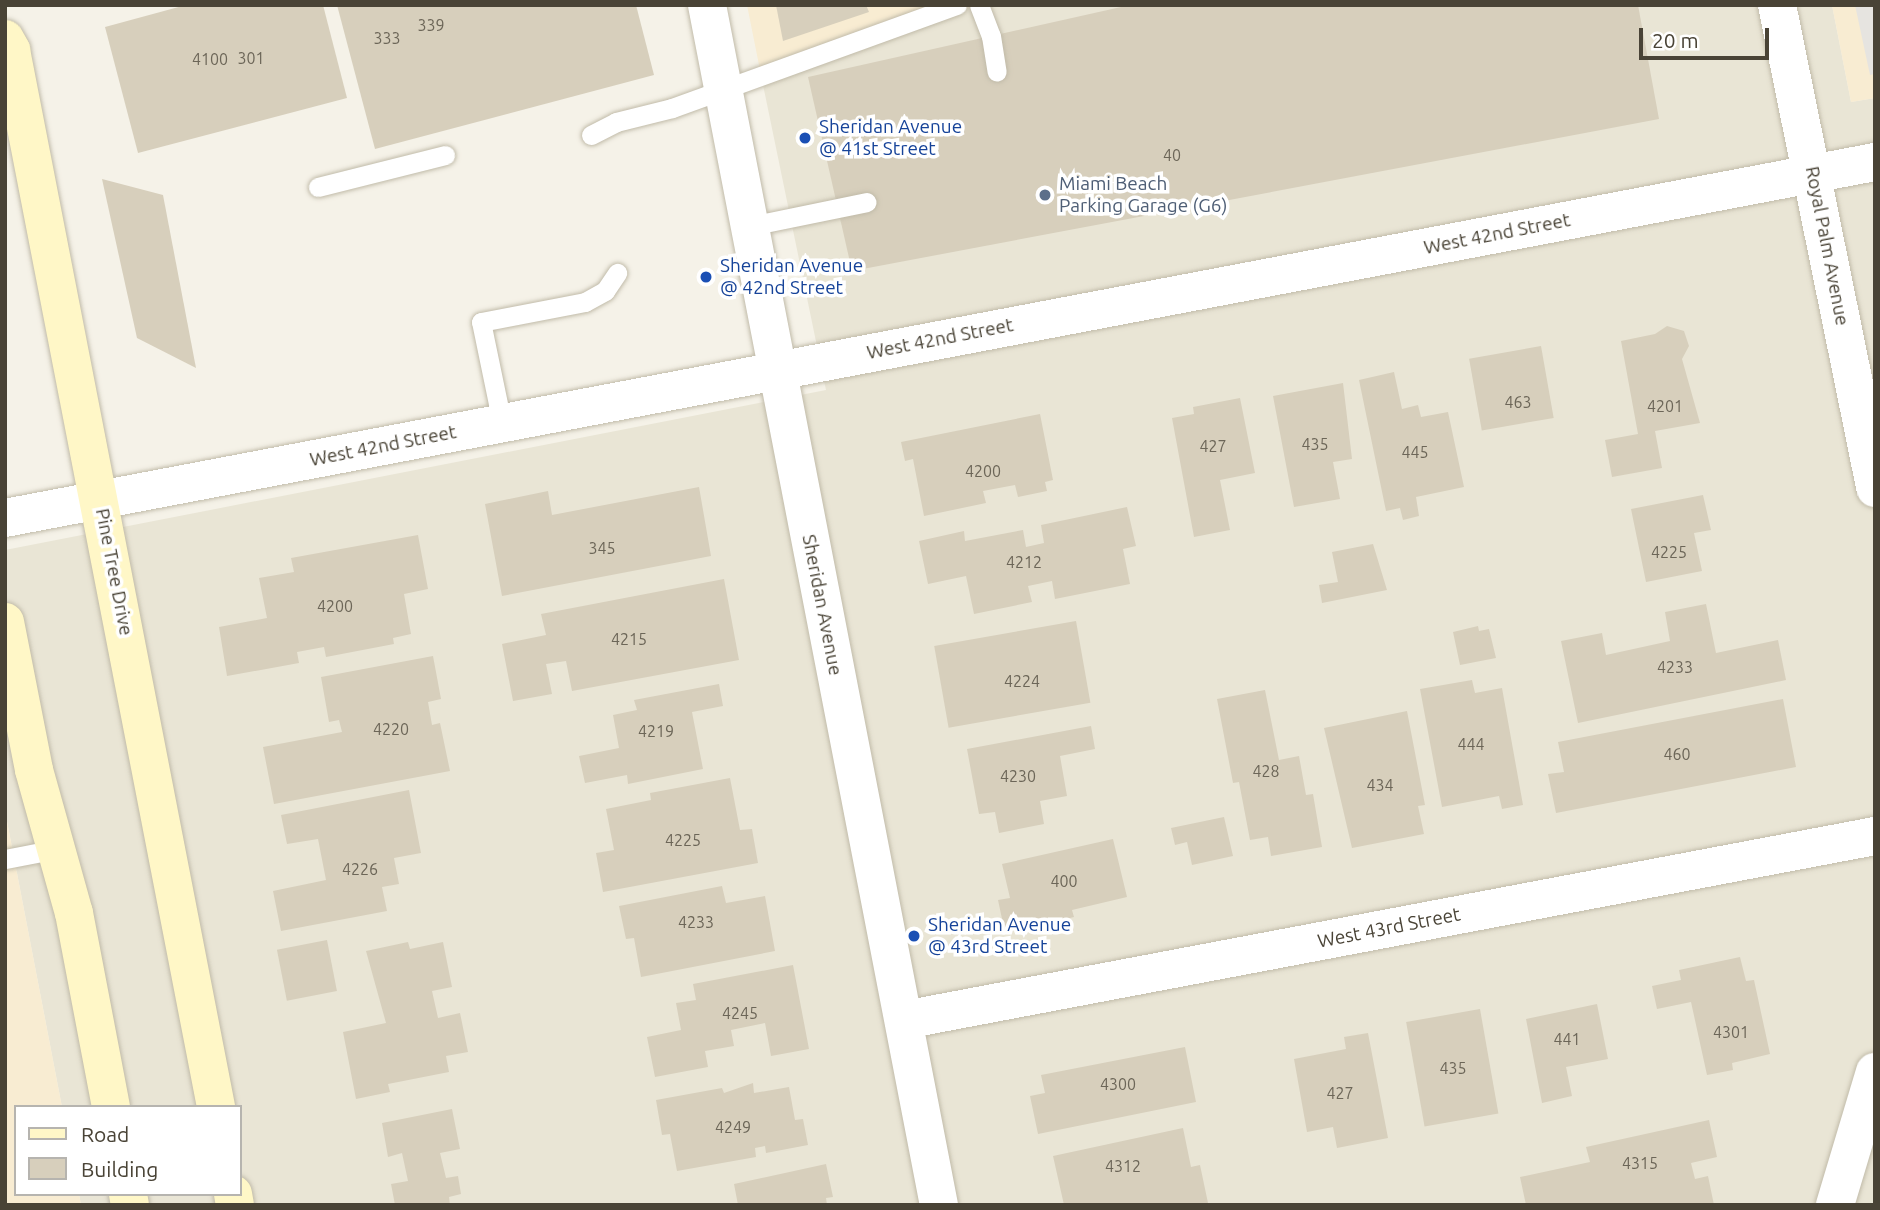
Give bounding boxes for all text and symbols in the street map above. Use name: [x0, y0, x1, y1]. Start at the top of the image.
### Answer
scale bar: [1642, 14, 1772, 58]
house number: 339: [417, 15, 445, 35]
house number: 333: [373, 28, 401, 48]
text: 20 m: [1652, 28, 1699, 52]
house number: 301: [237, 48, 265, 68]
house number: 4100: [192, 49, 228, 69]
place label: Sheridan Avenue @ 41st Street: [819, 116, 962, 160]
marker: Sheridan Avenue @ 41st Street: [797, 130, 813, 146]
house number: 40: [1163, 145, 1181, 165]
street label: Royal Palm Avenue: [1800, 164, 1854, 328]
place label: Miami Beach Parking Garage (G6): [1059, 173, 1227, 217]
marker: Miami Beach Parking Garage (G6): [1037, 187, 1053, 203]
street label: West 42nd Street: [1422, 209, 1572, 259]
place label: Sheridan Avenue @ 42nd Street: [720, 255, 863, 299]
marker: Sheridan Avenue @ 42nd Street: [698, 269, 714, 285]
street label: West 42nd Street: [865, 314, 1015, 364]
house number: 463: [1504, 392, 1532, 412]
house number: 4201: [1647, 396, 1683, 416]
street label: West 42nd Street: [308, 421, 458, 471]
house number: 435: [1301, 434, 1329, 454]
house number: 427: [1199, 436, 1227, 456]
house number: 445: [1401, 442, 1429, 462]
house number: 4200: [965, 461, 1001, 481]
street label: Pine Tree Drive: [91, 507, 137, 637]
street label: Sheridan Avenue: [797, 533, 847, 677]
house number: 345: [588, 538, 616, 558]
house number: 4225: [1651, 542, 1687, 562]
house number: 4212: [1006, 552, 1042, 572]
house number: 4200: [317, 596, 353, 616]
house number: 4215: [611, 629, 647, 649]
house number: 4233: [1657, 657, 1693, 677]
house number: 4224: [1004, 671, 1040, 691]
house number: 4220: [373, 719, 409, 739]
house number: 4219: [638, 721, 674, 741]
house number: 444: [1457, 734, 1485, 754]
house number: 460: [1663, 744, 1691, 764]
house number: 428: [1252, 761, 1280, 781]
house number: 4230: [1000, 766, 1036, 786]
house number: 434: [1366, 775, 1394, 795]
house number: 4225: [665, 830, 701, 850]
house number: 4226: [342, 859, 378, 879]
house number: 400: [1050, 871, 1078, 891]
street label: West 43rd Street: [1316, 903, 1462, 953]
house number: 4233: [678, 912, 714, 932]
place label: Sheridan Avenue @ 43rd Street: [928, 914, 1071, 958]
marker: Sheridan Avenue @ 43rd Street: [906, 928, 922, 944]
house number: 4245: [722, 1003, 758, 1023]
house number: 4301: [1713, 1022, 1749, 1042]
house number: 441: [1553, 1029, 1581, 1049]
house number: 435: [1439, 1058, 1467, 1078]
house number: 4300: [1100, 1074, 1136, 1094]
house number: 427: [1326, 1083, 1354, 1103]
legend: [14, 1105, 242, 1196]
house number: 4249: [715, 1117, 751, 1137]
text: Road: [81, 1122, 129, 1146]
house number: 4315: [1622, 1153, 1658, 1173]
house number: 4312: [1105, 1156, 1141, 1176]
text: Building: [81, 1157, 158, 1181]

